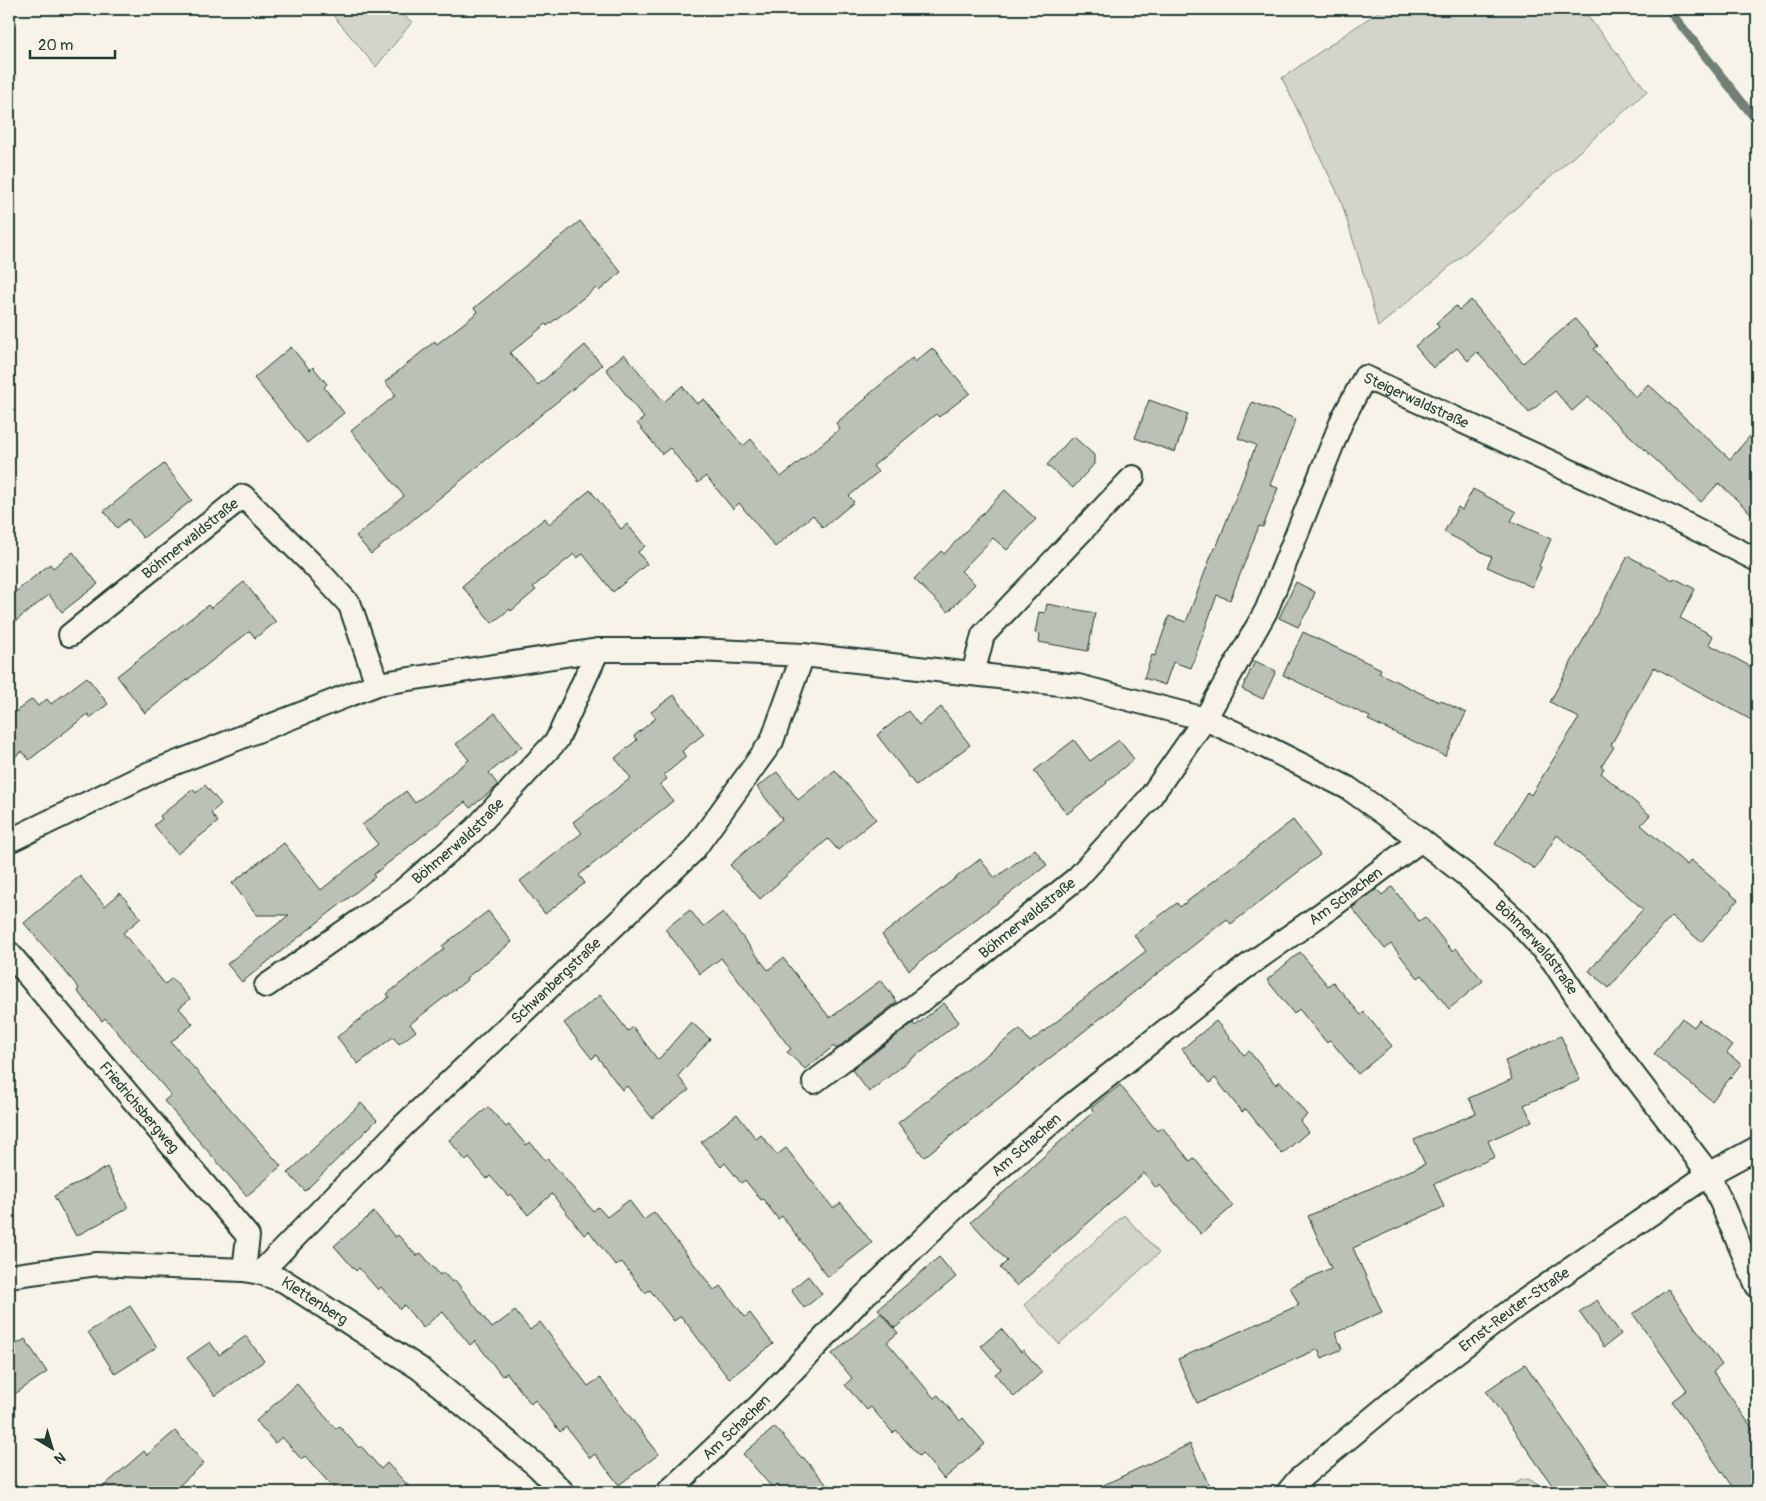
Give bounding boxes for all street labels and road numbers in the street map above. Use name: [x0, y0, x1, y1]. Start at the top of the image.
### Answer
street label: Steigerwaldstraße: [1360, 368, 1472, 433]
street label: Böhmerwaldstraße: [138, 494, 243, 583]
street label: Böhmerwaldstraße: [408, 794, 509, 888]
street label: Am Schachen: [1305, 863, 1386, 929]
street label: Böhmerwaldstraße: [975, 873, 1080, 962]
street label: Böhmerwaldstraße: [1491, 896, 1582, 999]
street label: Schwanbergstraße: [507, 933, 605, 1028]
street label: Friedrichsbergweg: [95, 1058, 183, 1157]
street label: Am Schachen: [987, 1109, 1065, 1181]
street label: Ernst-Reuter-Straße: [1455, 1263, 1574, 1356]
street label: Klettenberg: [278, 1272, 352, 1329]
street label: Am Schachen: [698, 1391, 774, 1464]

